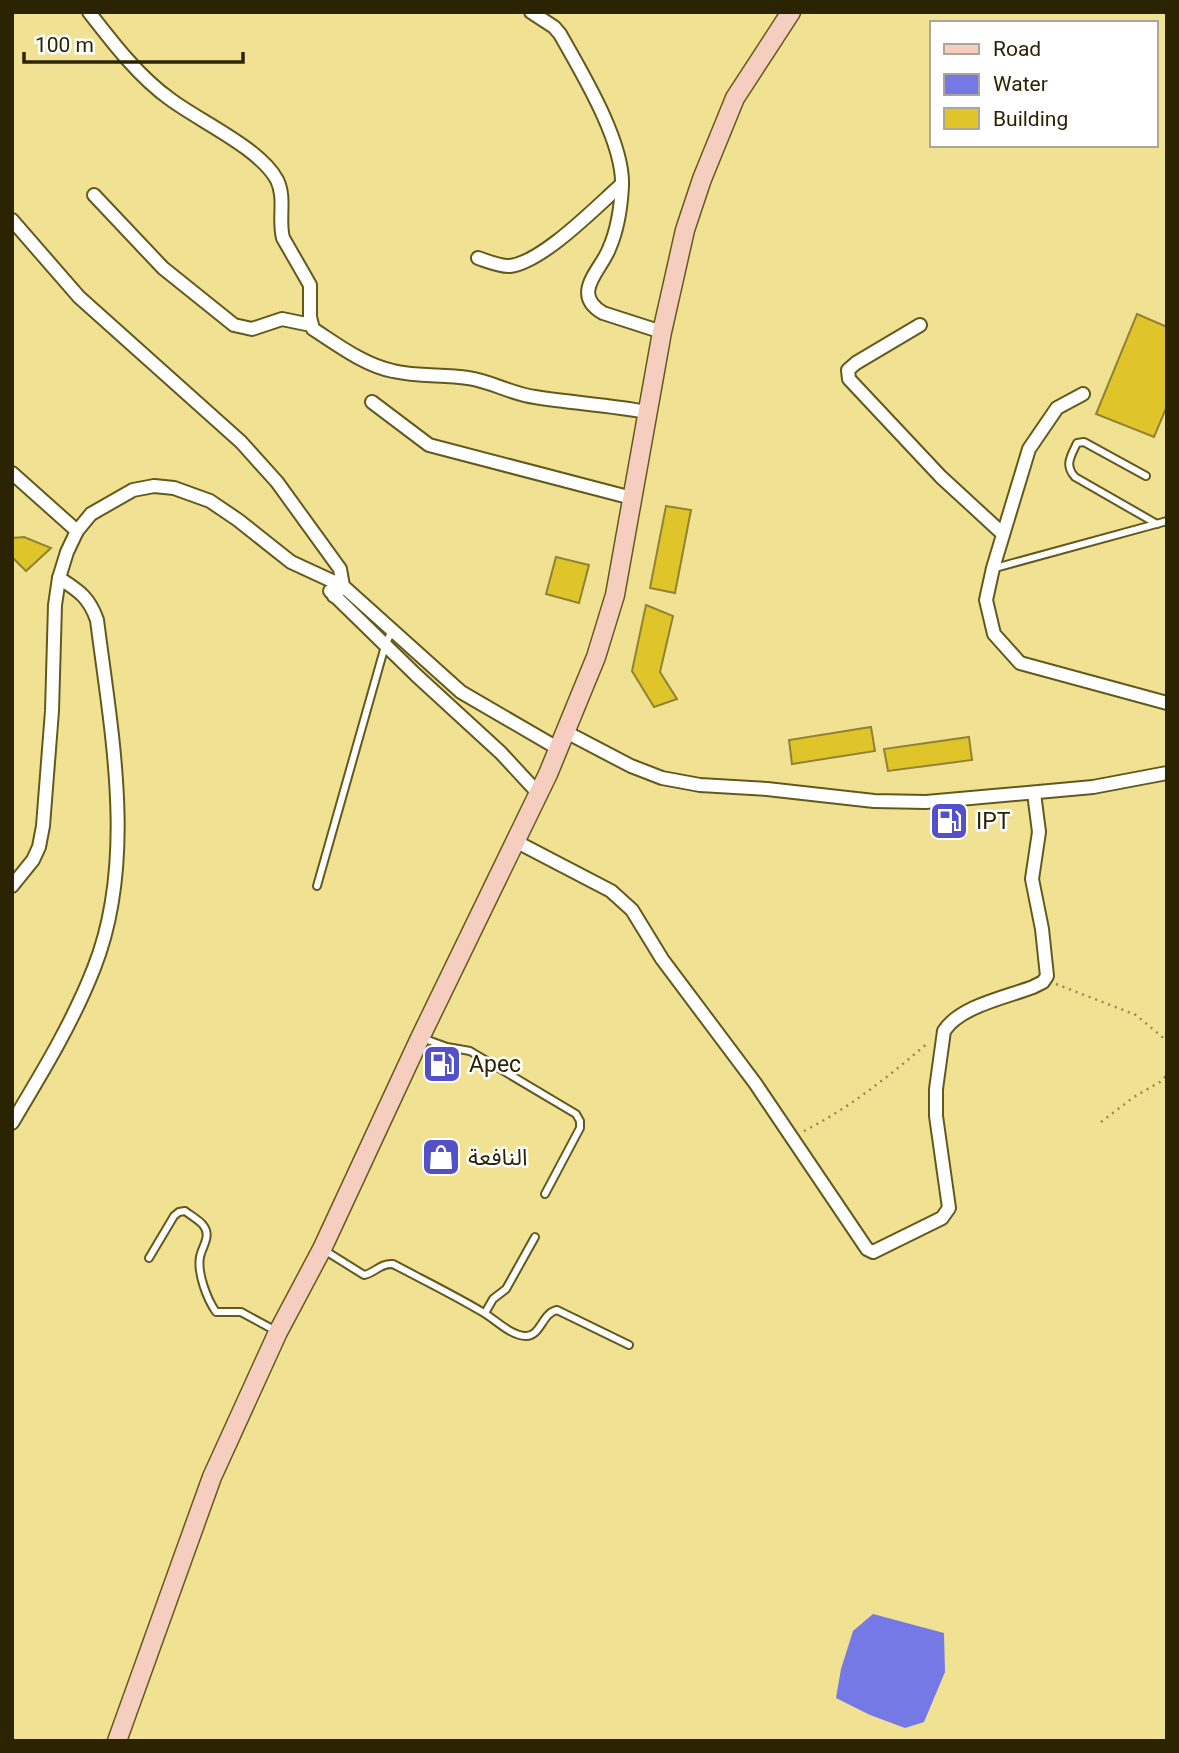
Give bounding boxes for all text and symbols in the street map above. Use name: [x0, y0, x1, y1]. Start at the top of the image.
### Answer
scale bar: [24, 21, 243, 65]
legend: [930, 21, 1158, 147]
text: 100 m: [35, 33, 94, 57]
text: Road: [993, 37, 1041, 61]
text: Water: [993, 72, 1048, 96]
text: Building: [993, 107, 1068, 131]
fuel station icon: IPT: [928, 800, 970, 842]
place label: IPT: [976, 808, 1011, 835]
fuel station icon: Apec: [421, 1043, 463, 1085]
place label: Apec: [469, 1051, 521, 1078]
shop icon: النافعة: [420, 1136, 462, 1178]
place label: النافعة: [468, 1144, 527, 1171]

